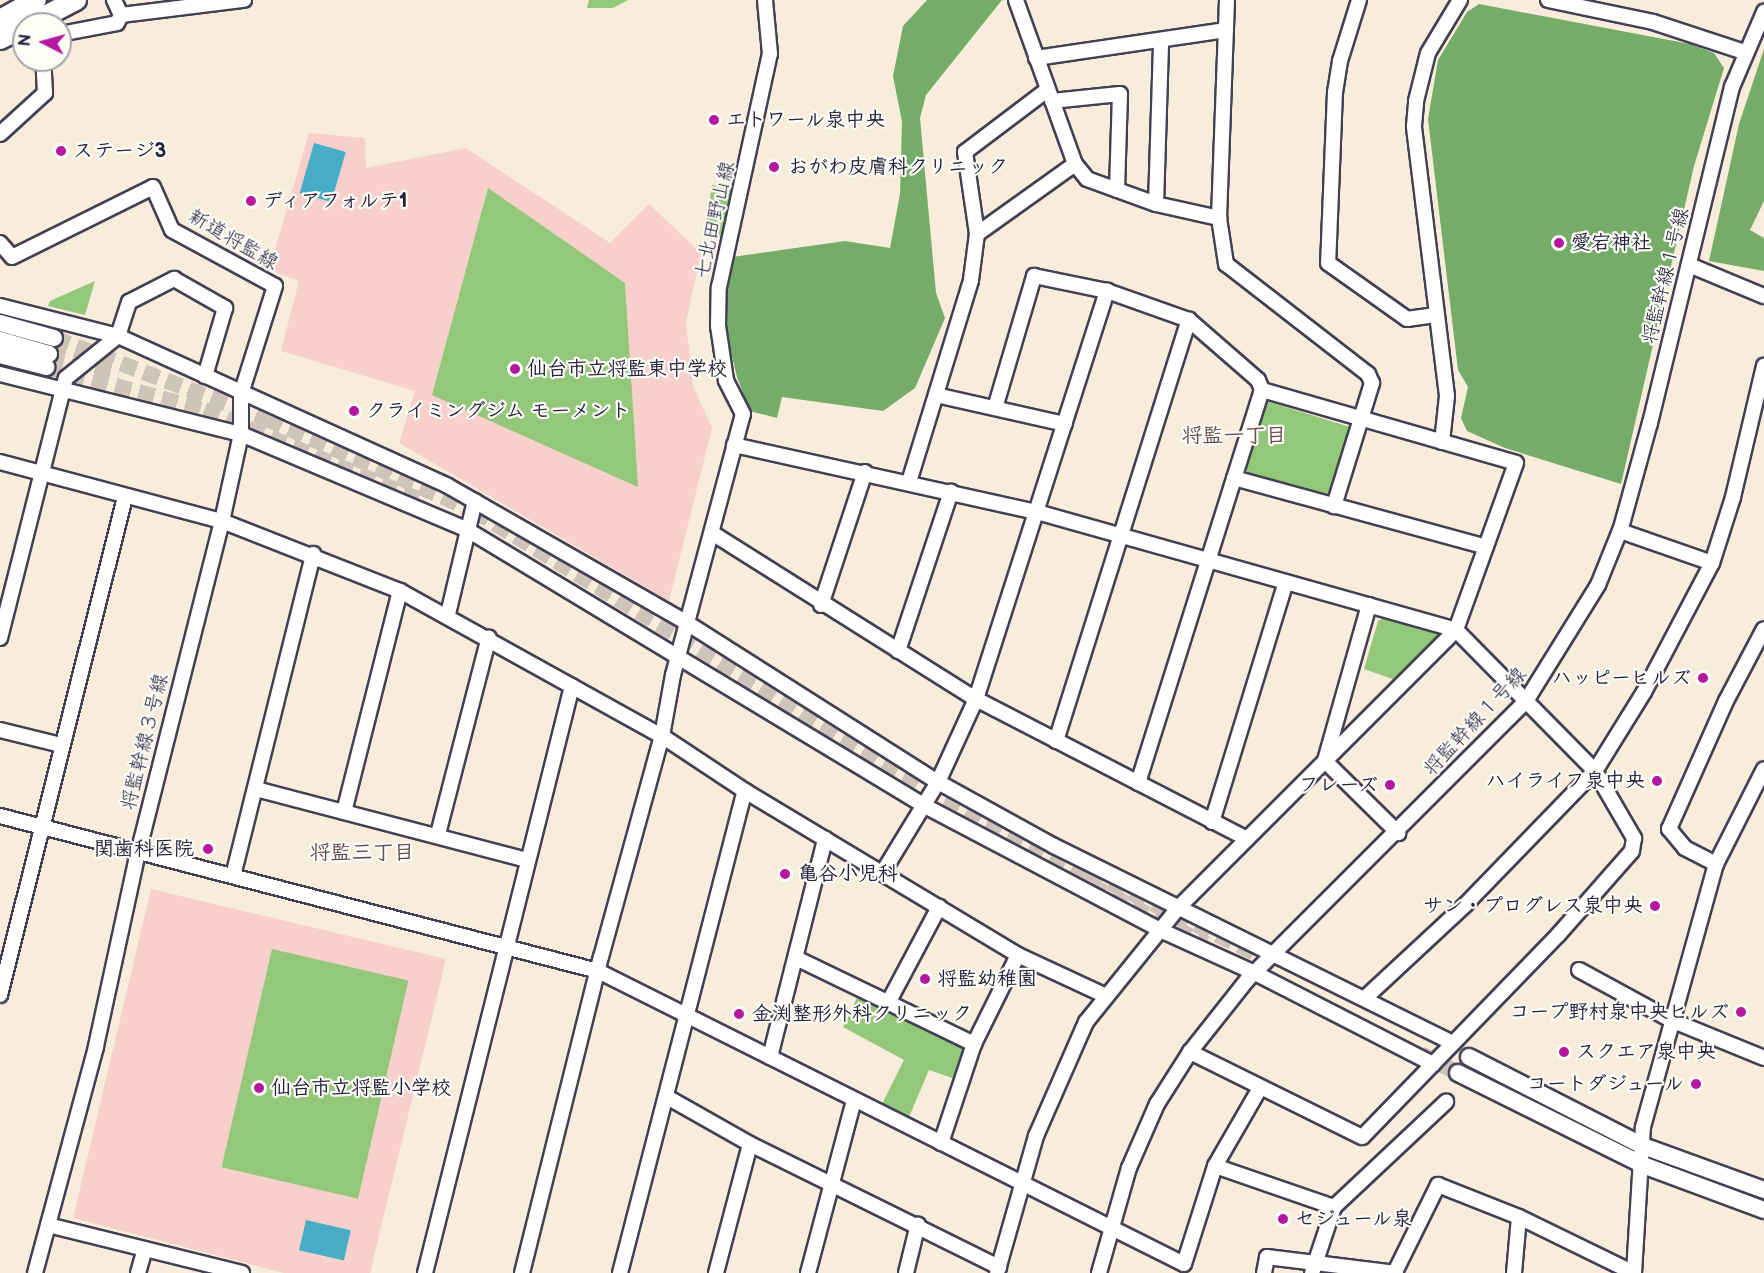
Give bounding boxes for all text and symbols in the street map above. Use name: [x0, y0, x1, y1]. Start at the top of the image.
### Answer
north arrow: [12, 12, 72, 72]
text: N: [16, 33, 36, 47]
place label: エトワール泉中央: [726, 108, 886, 132]
marker: エトワール泉中央: [707, 113, 721, 127]
place label: ステージ3: [73, 139, 165, 163]
marker: ステージ3: [54, 144, 68, 158]
place label: おがわ皮膚科クリニック: [788, 155, 1008, 179]
marker: おがわ皮膚科クリニック: [765, 158, 783, 176]
street label: 七北田野山線: [690, 159, 740, 281]
place label: ディアフォルテ1: [263, 189, 411, 213]
marker: ディアフォルテ1: [244, 194, 258, 208]
street label: 新道将監線: [184, 205, 282, 275]
street label: 将監幹線１号線: [1637, 205, 1695, 347]
place label: 愛宕神社: [1571, 231, 1651, 255]
marker: 愛宕神社: [1552, 236, 1566, 250]
place label: 仙台市立将監東中学校: [527, 357, 727, 381]
marker: 仙台市立将監東中学校: [508, 362, 522, 376]
place label: クライミングジム モーメント: [366, 399, 631, 423]
marker: クライミングジム モーメント: [347, 404, 361, 418]
district label: 将監一丁目: [1182, 423, 1286, 449]
street label: 将監幹線１号線: [1418, 663, 1532, 781]
place label: ハッピーヒルズ: [1552, 666, 1691, 690]
street label: 将監幹線３号線: [116, 671, 174, 813]
marker: ハッピーヒルズ: [1696, 671, 1710, 685]
place label: ハイライフ泉中央: [1485, 769, 1645, 793]
place label: フレーズ: [1297, 773, 1378, 797]
marker: ハイライフ泉中央: [1650, 774, 1664, 788]
marker: フレーズ: [1383, 778, 1397, 792]
place label: 関歯科医院: [94, 837, 194, 861]
marker: 関歯科医院: [199, 840, 217, 858]
district label: 将監三丁目: [310, 840, 414, 866]
place label: 亀谷小児科: [798, 862, 898, 886]
marker: 亀谷小児科: [776, 865, 794, 883]
place label: サン・プログレス泉中央: [1423, 894, 1643, 918]
marker: サン・プログレス泉中央: [1648, 899, 1662, 913]
place label: 将監幼稚園: [937, 967, 1037, 991]
marker: 将監幼稚園: [918, 972, 932, 986]
place label: コープ野村泉中央ヒルズ: [1509, 1000, 1729, 1024]
place label: 金渕整形外科クリニック: [752, 1002, 972, 1026]
marker: 金渕整形外科クリニック: [730, 1005, 748, 1023]
marker: コープ野村泉中央ヒルズ: [1734, 1005, 1748, 1019]
place label: スクエア泉中央: [1576, 1040, 1716, 1064]
marker: スクエア泉中央: [1557, 1045, 1571, 1059]
place label: コートダジュール: [1524, 1072, 1684, 1096]
place label: 仙台市立将監小学校: [271, 1076, 451, 1100]
marker: コートダジュール: [1689, 1077, 1703, 1091]
marker: 仙台市立将監小学校: [252, 1081, 266, 1095]
place label: セジュール泉: [1295, 1207, 1415, 1231]
marker: セジュール泉: [1276, 1212, 1290, 1226]

